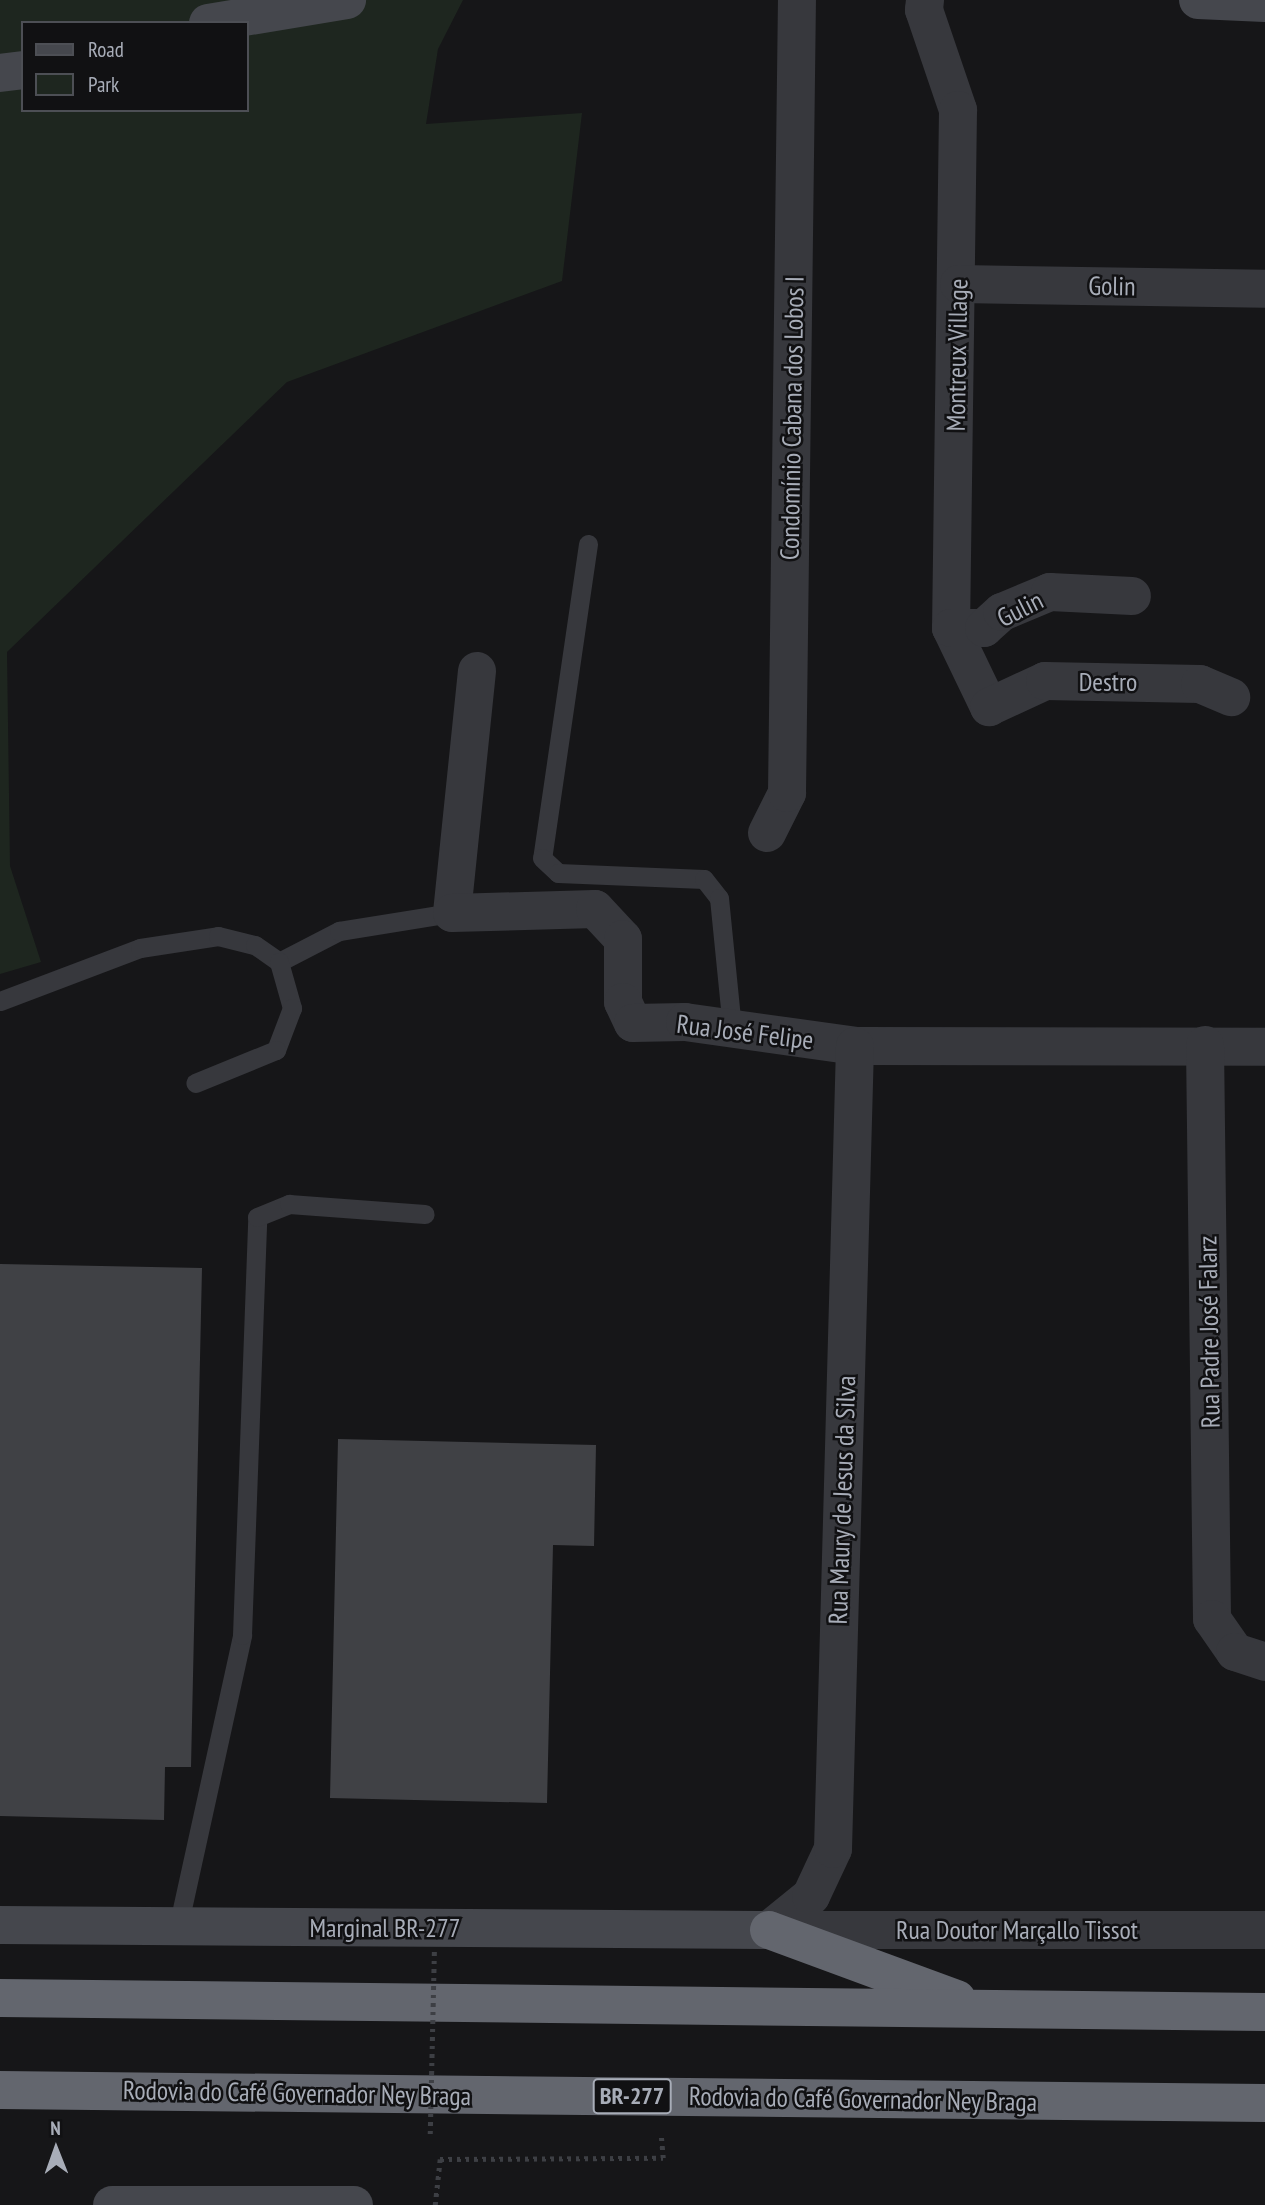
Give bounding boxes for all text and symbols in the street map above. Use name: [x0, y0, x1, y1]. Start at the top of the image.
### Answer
legend: [21, 21, 248, 112]
text: Road: [88, 36, 124, 63]
text: Park: [88, 71, 119, 98]
street label: Golin: [1088, 270, 1136, 302]
street label: Condomínio Cabana dos Lobos I: [774, 276, 810, 560]
street label: Montreux Village: [940, 278, 974, 432]
street label: Gulin: [992, 584, 1048, 634]
street label: Destro: [1079, 666, 1137, 698]
street label: Rua José Felipe: [675, 1008, 815, 1056]
street label: Rua Padre José Falarz: [1192, 1236, 1226, 1428]
street label: Rua Maury de Jesus da Silva: [822, 1375, 862, 1625]
street label: Marginal BR-277: [310, 1912, 460, 1944]
street label: Rua Doutor Marçallo Tissot: [896, 1914, 1138, 1946]
street label: Rodovia do Café Governador Ney Braga: [122, 2074, 472, 2112]
road number: BR-277: [592, 2076, 672, 2116]
street label: Rodovia do Café Governador Ney Braga: [688, 2080, 1038, 2118]
north arrow: [21, 2114, 91, 2184]
text: N: [50, 2116, 61, 2140]

